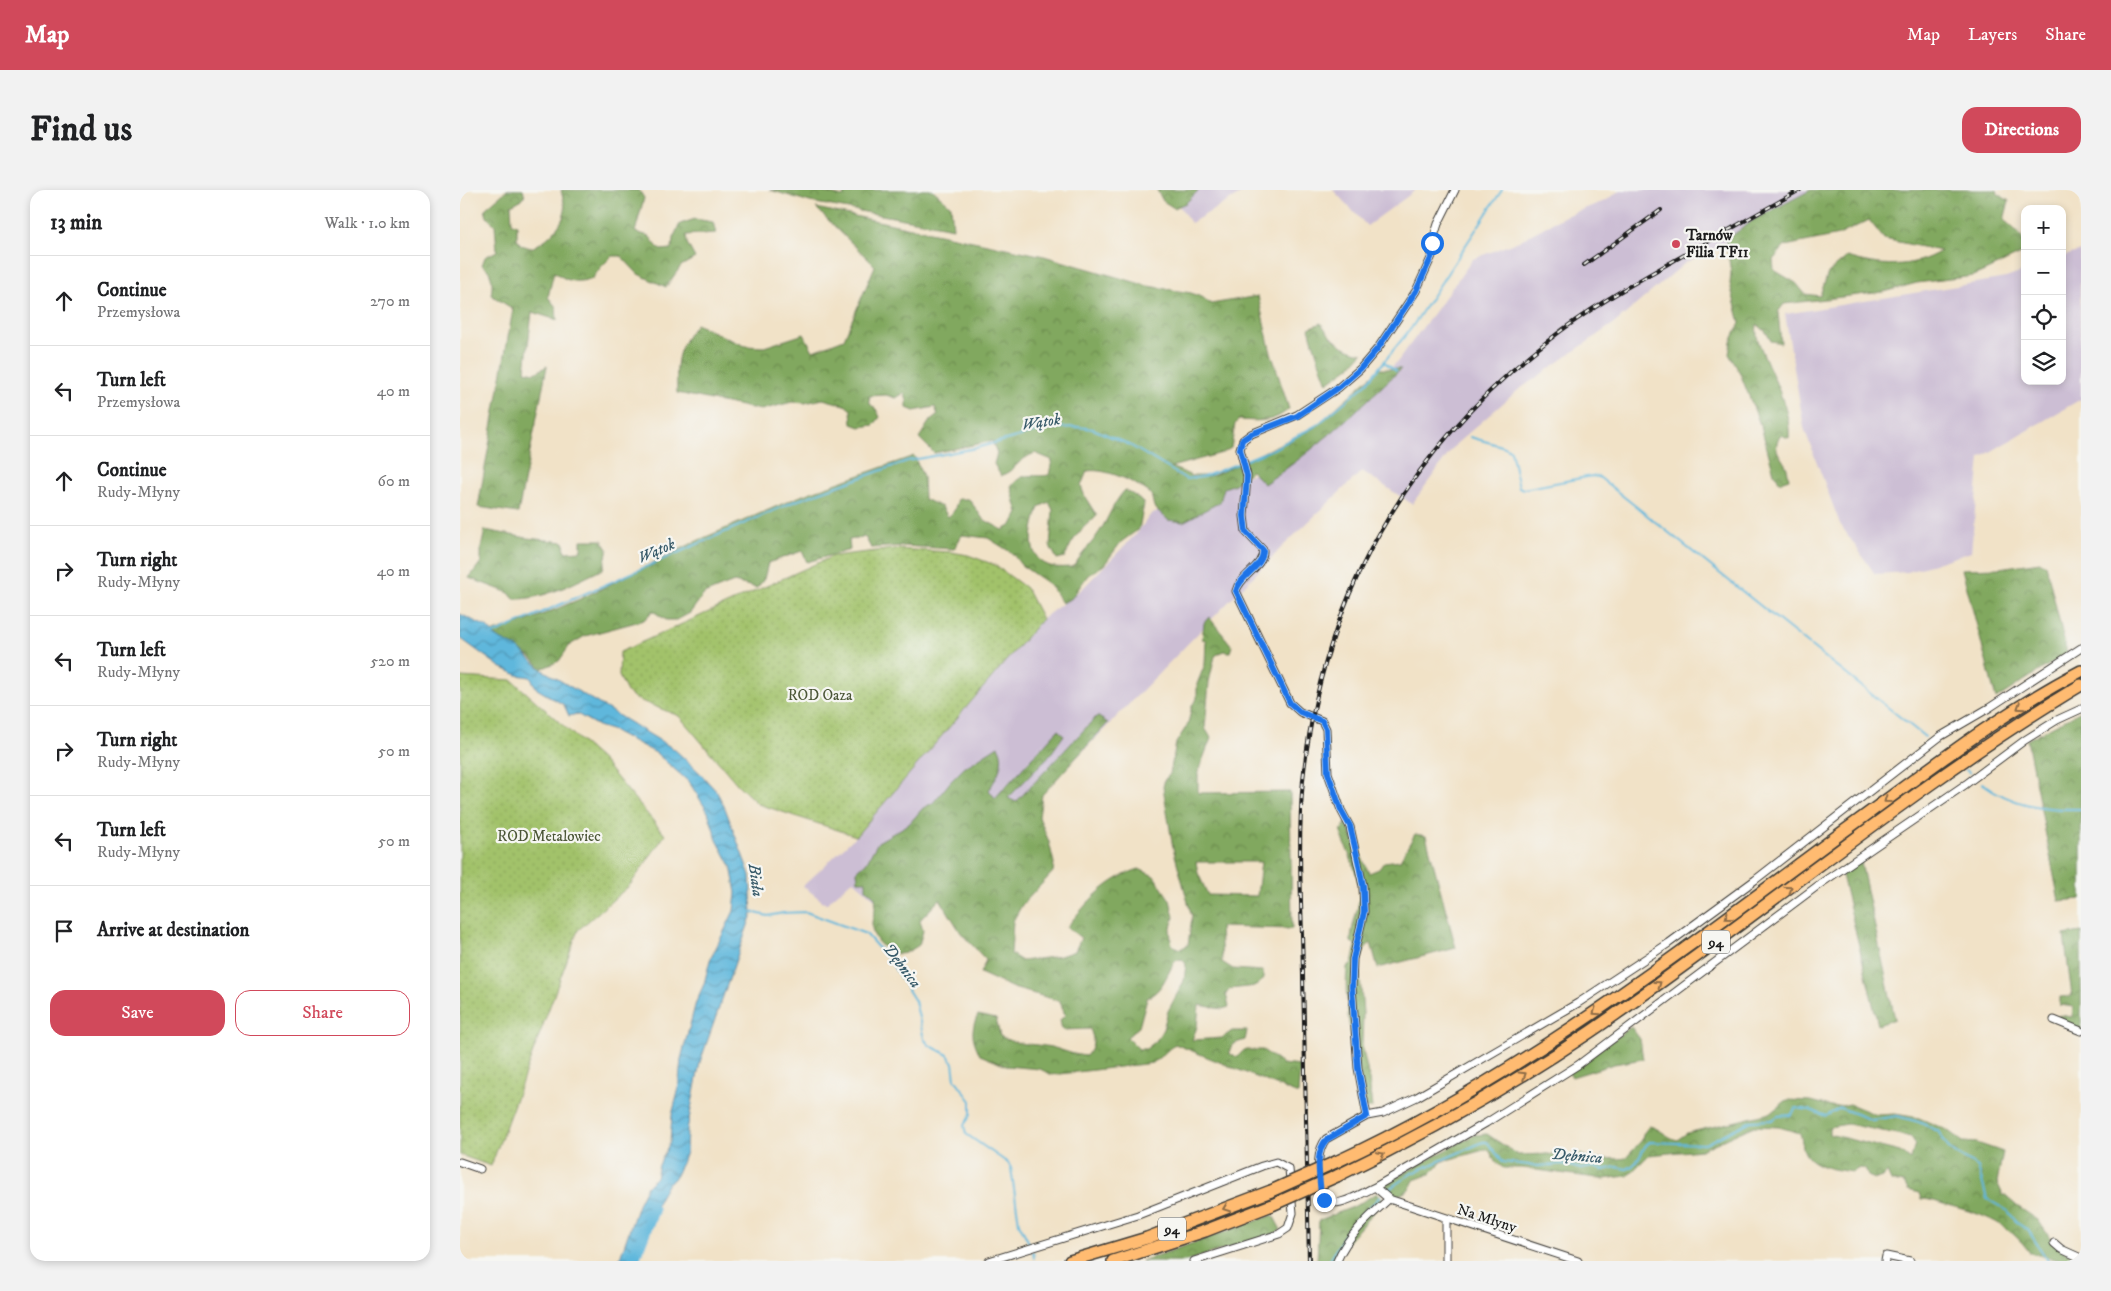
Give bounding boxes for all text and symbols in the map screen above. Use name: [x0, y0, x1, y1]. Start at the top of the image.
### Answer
text: Map: [25, 20, 69, 50]
text: Map: [1907, 24, 1940, 46]
text: Layers: [1968, 24, 2017, 46]
text: Share: [2045, 24, 2086, 46]
button: Directions: [1962, 107, 2081, 153]
text: Find us: [30, 108, 132, 152]
map controls: [2021, 205, 2066, 385]
button: +: [2021, 205, 2066, 250]
text: 13 min: [50, 210, 102, 236]
text: Walk · 1.0 km: [324, 213, 410, 233]
place label: Tarnów Filia TF11: [1685, 226, 1749, 262]
route start: [1421, 232, 1444, 255]
marker: Tarnów Filia TF11: [1670, 238, 1682, 250]
button: −: [2021, 250, 2066, 295]
text: Continue: [97, 279, 167, 302]
icon: ahead: [50, 287, 78, 315]
text: 270 m: [370, 291, 410, 311]
button: locate: [2021, 295, 2066, 340]
text: Przemysłowa: [97, 302, 180, 322]
button: layers: [2021, 340, 2066, 385]
text: Turn left: [97, 369, 166, 392]
icon: left: [50, 377, 78, 405]
text: 40 m: [377, 381, 410, 401]
text: Przemysłowa: [97, 392, 180, 412]
water label: Wątok: [1021, 409, 1062, 435]
text: Continue: [97, 459, 167, 482]
icon: ahead: [50, 467, 78, 495]
text: 60 m: [378, 471, 410, 491]
text: Rudy-Młyny: [97, 482, 180, 502]
water label: Wątok: [635, 534, 678, 568]
text: Turn right: [97, 549, 177, 572]
icon: right: [50, 557, 78, 585]
text: 40 m: [377, 561, 410, 581]
text: Rudy-Młyny: [97, 572, 180, 592]
text: Turn left: [97, 639, 166, 662]
icon: left: [50, 647, 78, 675]
text: 520 m: [370, 651, 410, 671]
text: Rudy-Młyny: [97, 662, 180, 682]
park label: ROD Oaza: [788, 686, 853, 705]
one-way arrow: [2016, 700, 2025, 710]
text: Turn right: [97, 729, 177, 752]
icon: right: [50, 737, 78, 765]
text: 50 m: [378, 741, 410, 761]
text: Rudy-Młyny: [97, 752, 180, 772]
one-way arrow: [1883, 794, 1893, 803]
text: Turn left: [97, 819, 166, 842]
icon: left: [50, 827, 78, 855]
park label: ROD Metalowiec: [497, 827, 601, 846]
text: 50 m: [378, 831, 410, 851]
text: Rudy-Młyny: [97, 842, 180, 862]
water label: Biała: [744, 862, 768, 898]
one-way arrow: [1783, 886, 1792, 894]
one-way arrow: [1724, 911, 1734, 920]
icon: arrive: [50, 917, 78, 945]
text: Arrive at destination: [97, 919, 249, 942]
road number: 94: [1702, 930, 1730, 954]
water label: Dębnica: [879, 939, 926, 992]
one-way arrow: [1652, 981, 1661, 991]
button: Save: [50, 990, 225, 1036]
button: Share: [235, 990, 410, 1036]
one-way arrow: [1592, 1006, 1602, 1015]
one-way arrow: [1517, 1072, 1526, 1082]
water label: Dębnica: [1551, 1144, 1603, 1168]
one-way arrow: [1376, 1151, 1385, 1161]
route end: [1313, 1189, 1336, 1212]
street label: Na Młyny: [1455, 1200, 1520, 1237]
one-way arrow: [1222, 1202, 1231, 1213]
road number: 94: [1158, 1218, 1186, 1240]

